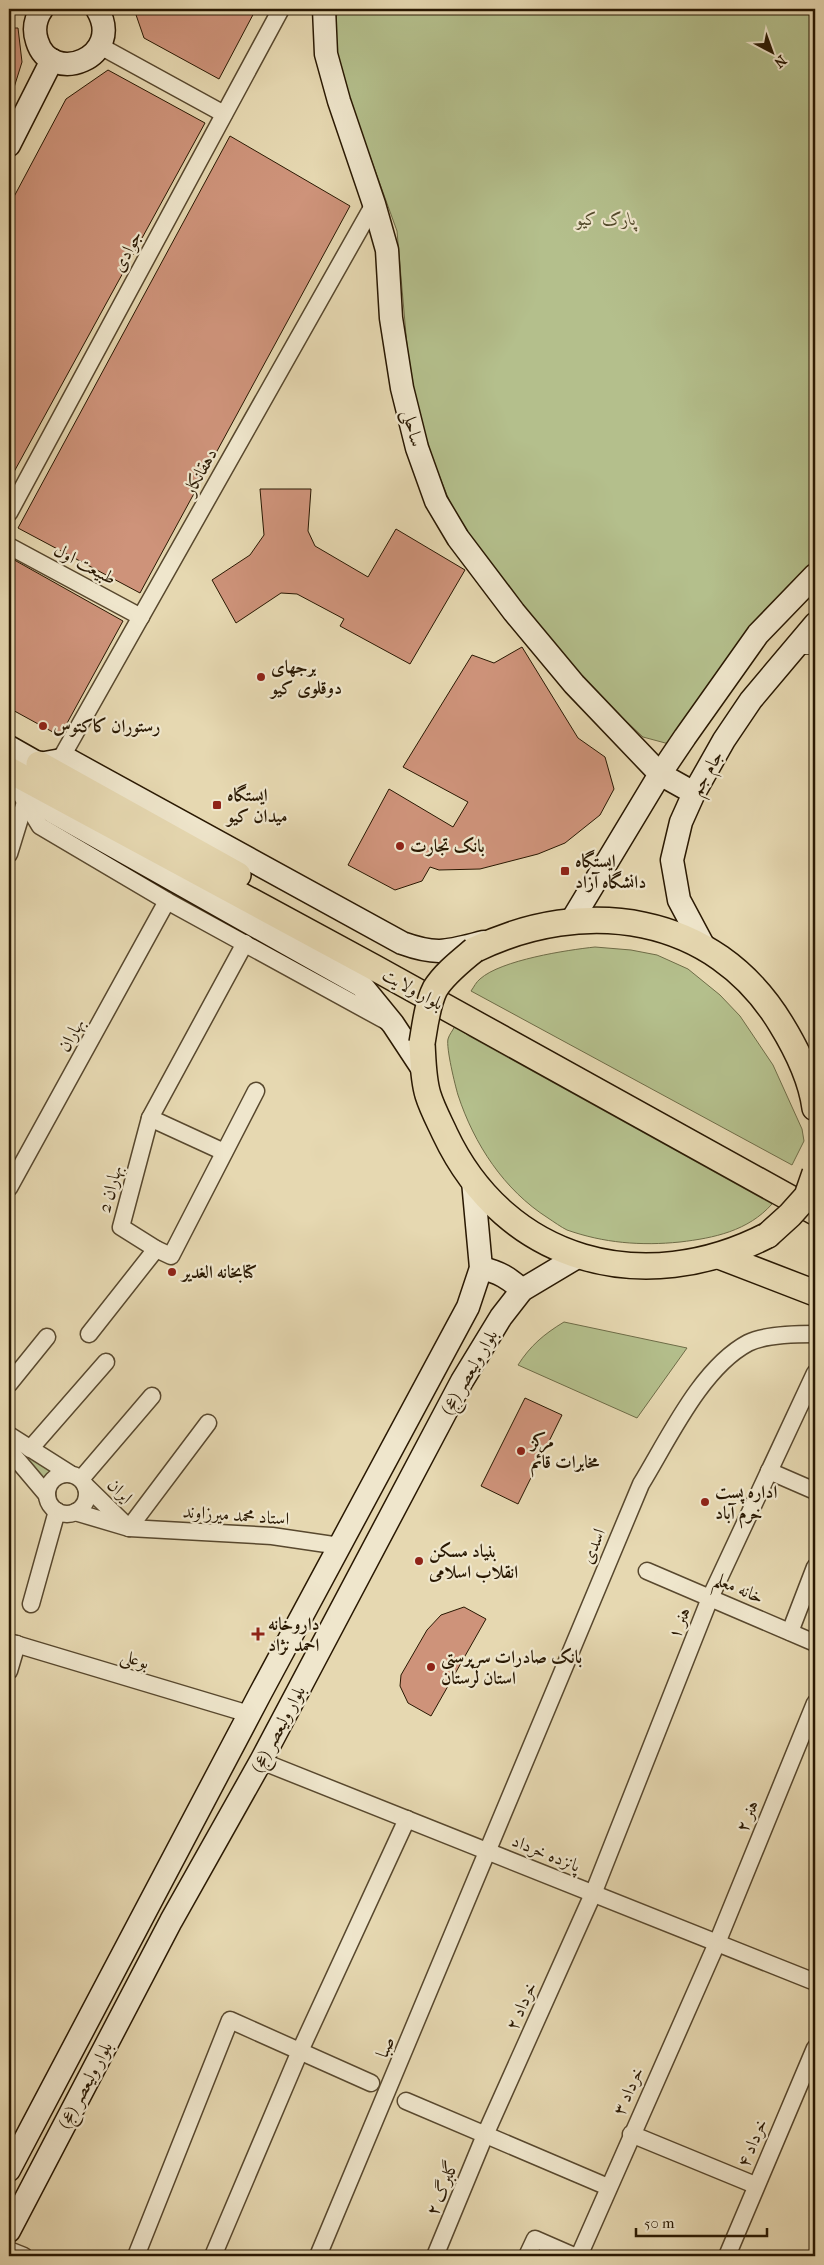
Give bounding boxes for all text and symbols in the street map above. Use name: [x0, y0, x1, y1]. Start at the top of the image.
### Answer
north arrow: [746, 28, 796, 78]
text: N: [770, 52, 790, 72]
park label: پارک کیو: [575, 209, 638, 232]
street label: جوادی: [108, 227, 147, 275]
street label: ساحلی: [396, 407, 427, 449]
street label: دهقانکار: [178, 445, 222, 501]
street label: طبیعت اول: [50, 539, 119, 590]
place label: برجهای دوقلوی کیو: [269, 657, 342, 699]
marker: برجهای دوقلوی کیو: [255, 671, 267, 683]
place label: رستوران کاکتوس: [53, 716, 161, 737]
marker: رستوران کاکتوس: [37, 720, 49, 732]
street label: جام جم: [686, 747, 733, 802]
place label: ایستگاه میدان کیو: [225, 783, 287, 827]
marker: ایستگاه میدان کیو: [211, 799, 223, 811]
place label: بانک تجارت: [410, 836, 485, 857]
marker: بانک تجارت: [394, 840, 406, 852]
place label: ایستگاه دانشگاه آزاد: [575, 849, 646, 893]
marker: ایستگاه دانشگاه آزاد: [559, 865, 571, 877]
street label: بلوار ولایت: [378, 964, 447, 1016]
street label: بهاران: [54, 1015, 90, 1056]
street label: بهاران 2: [94, 1163, 128, 1215]
place label: کتابخانه الغدیر: [180, 1262, 257, 1283]
marker: کتابخانه الغدیر: [166, 1266, 178, 1278]
street label: بلوار ولیعصر (عج): [437, 1326, 507, 1421]
place label: مرکز مخابرات قائم: [529, 1431, 600, 1478]
marker: مرکز مخابرات قائم: [515, 1445, 527, 1457]
street label: ایران: [103, 1474, 137, 1508]
place label: اداره پست خرم آباد: [715, 1482, 777, 1529]
marker: اداره پست خرم آباد: [699, 1496, 711, 1508]
street label: استاد محمد میرزاوند: [182, 1501, 290, 1530]
street label: اسدی: [577, 1525, 610, 1567]
place label: بنیاد مسکن انقلاب اسلامی: [428, 1541, 518, 1583]
marker: بنیاد مسکن انقلاب اسلامی: [413, 1555, 425, 1567]
street label: خانه معلم: [708, 1569, 767, 1615]
street label: هنر ۱: [664, 1604, 695, 1642]
place label: داروخانه احمد نژاد: [268, 1614, 320, 1656]
marker: داروخانه احمد نژاد: [252, 1628, 264, 1640]
street label: بوعلی: [118, 1645, 152, 1676]
place label: بانک صادرات سرپرستی استان لرستان: [441, 1647, 582, 1689]
marker: بانک صادرات سرپرستی استان لرستان: [425, 1661, 437, 1673]
street label: بلوار ولیعصر (عج): [247, 1682, 314, 1779]
street label: هنر ۲: [732, 1797, 763, 1835]
street label: پانزده خرداد: [508, 1830, 585, 1879]
street label: خرداد ۲: [502, 1979, 541, 2033]
street label: صبا: [372, 2033, 399, 2061]
street label: بلوار ولیعصر (عج): [54, 2038, 121, 2135]
street label: خرداد ۳: [609, 2064, 648, 2118]
street label: خرداد ۴: [733, 2116, 772, 2170]
street label: گلبرگ ۲: [421, 2157, 463, 2219]
scale bar: [636, 2205, 768, 2237]
text: 50 m: [644, 2214, 675, 2232]

